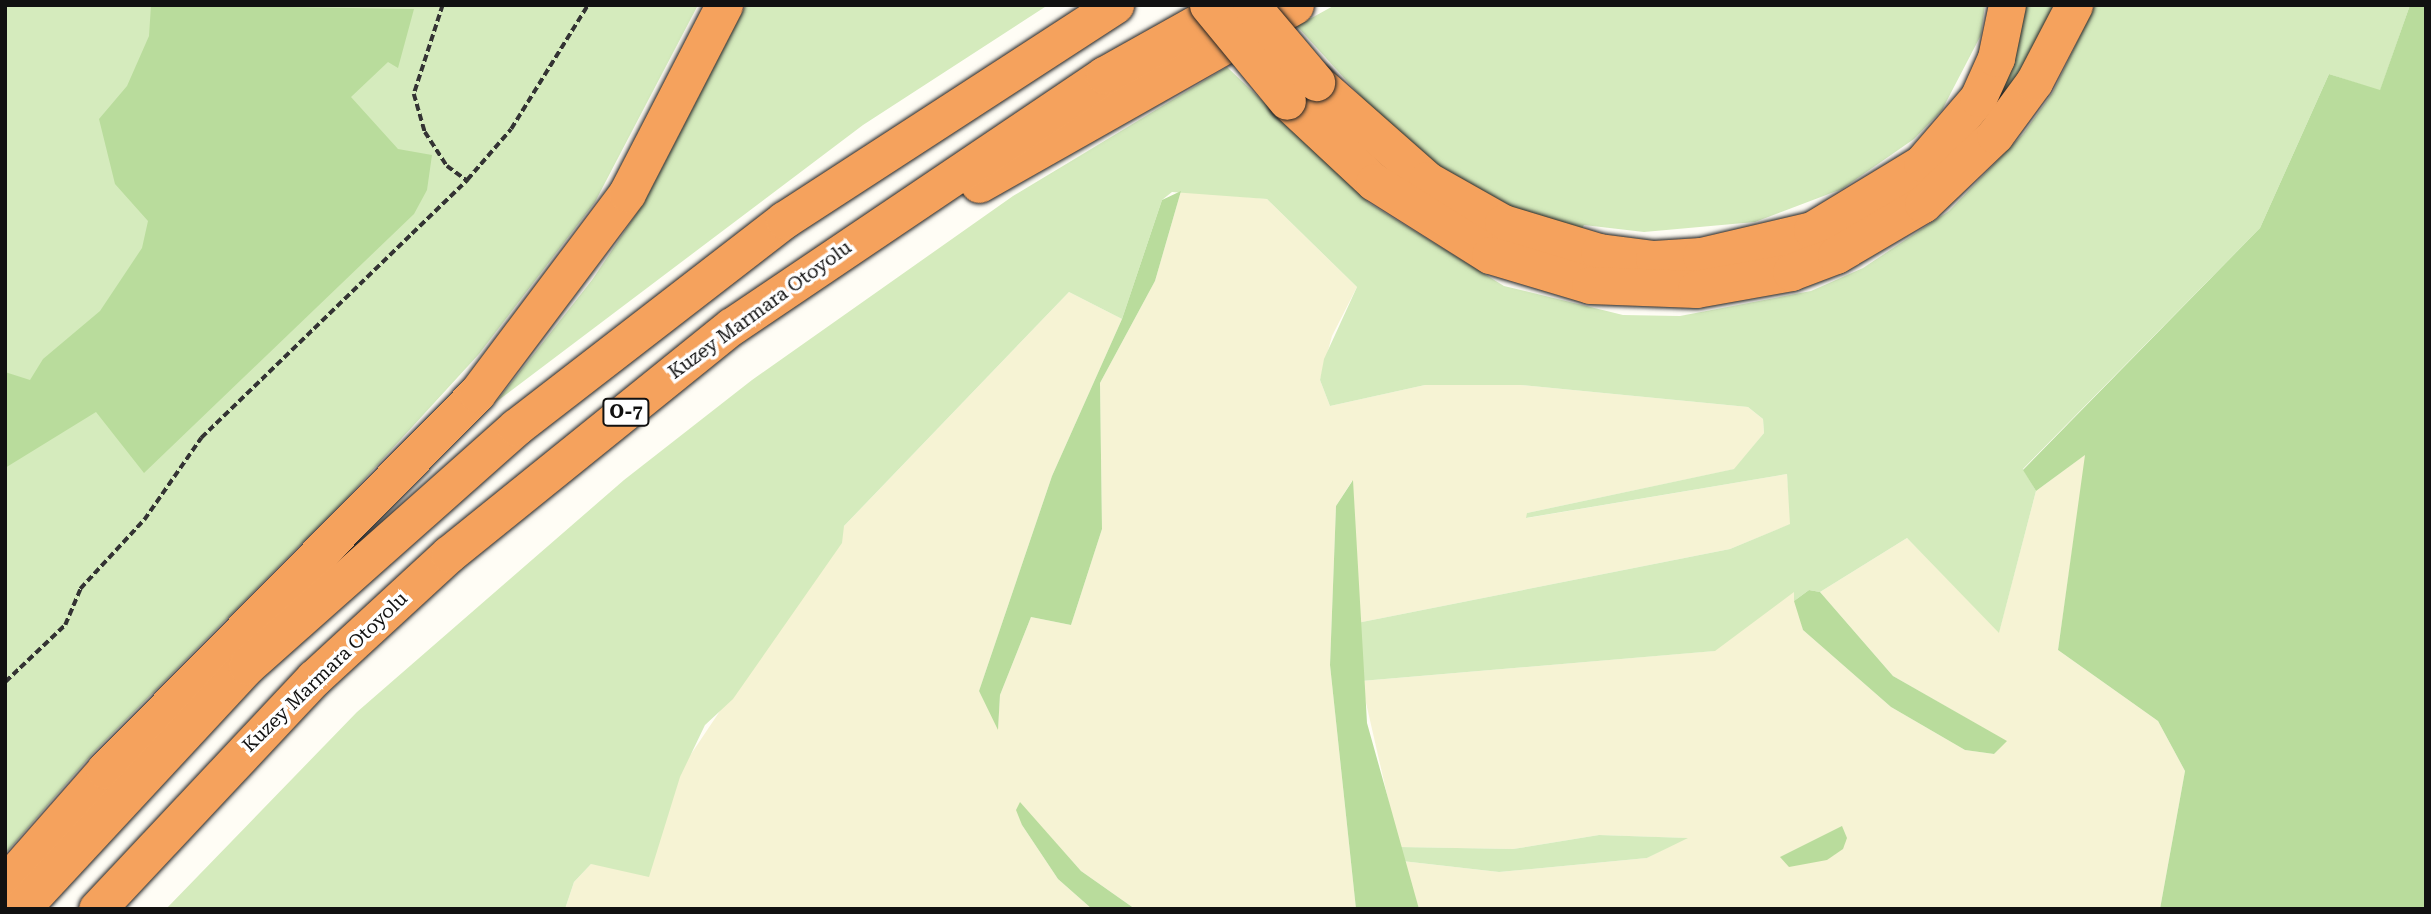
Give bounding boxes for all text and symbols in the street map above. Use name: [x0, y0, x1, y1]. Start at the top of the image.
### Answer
street label: Kuzey Marmara Otoyolu: [664, 236, 856, 384]
road number: O-7: [602, 398, 650, 426]
street label: Kuzey Marmara Otoyolu: [238, 587, 412, 757]

